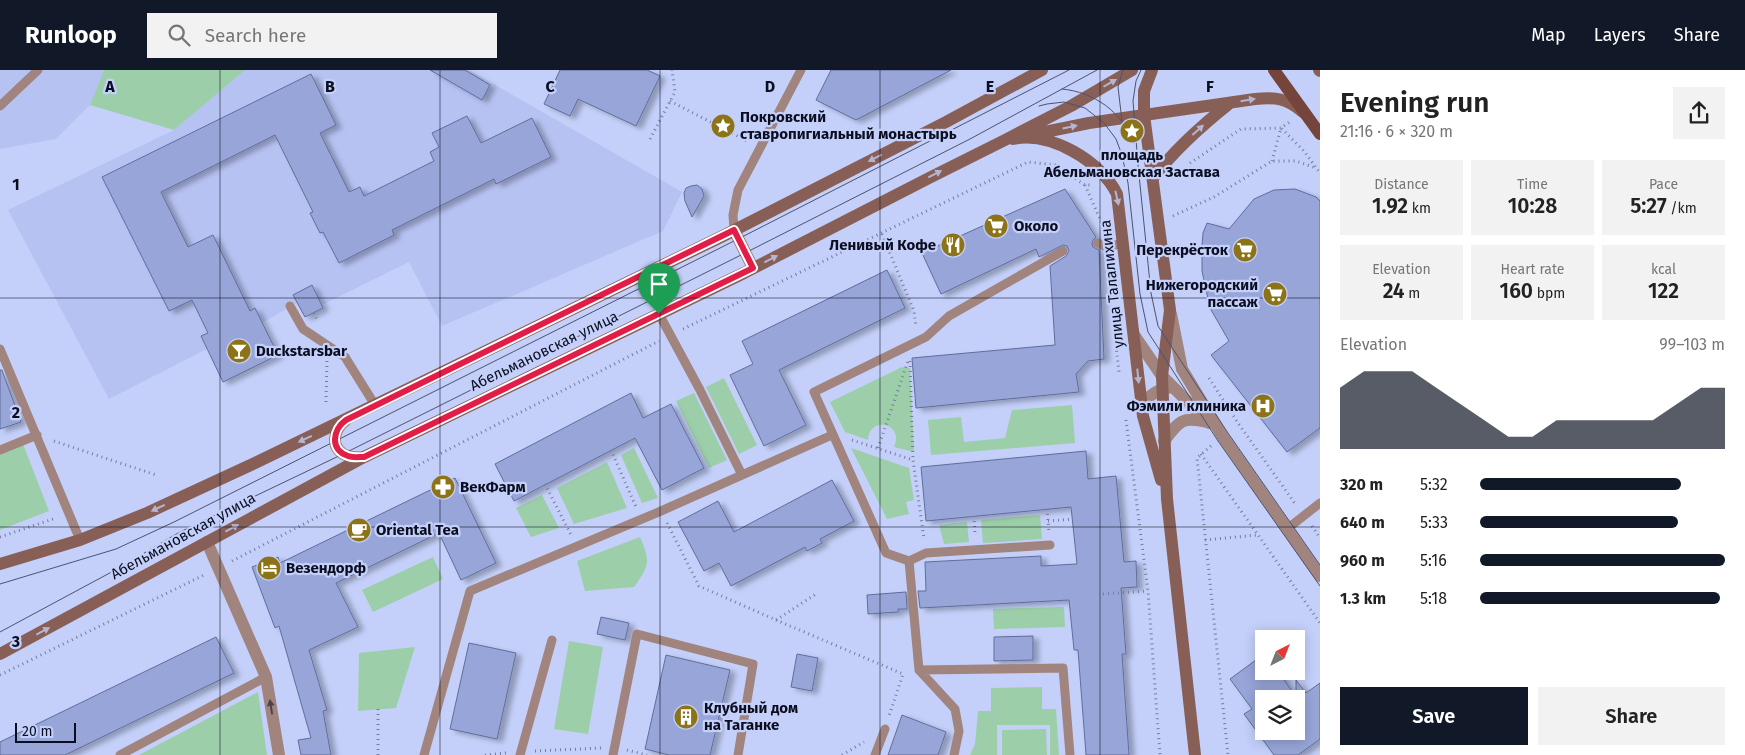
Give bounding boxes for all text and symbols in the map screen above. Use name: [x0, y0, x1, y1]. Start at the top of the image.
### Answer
search box: [147, 13, 497, 58]
text: Runloop: [25, 21, 117, 49]
icon: search: [165, 21, 193, 49]
text: Search here: [205, 24, 306, 47]
text: Map: [1531, 24, 1566, 46]
text: Layers: [1594, 24, 1646, 46]
text: Share: [1674, 24, 1720, 46]
text: A: [104, 77, 115, 96]
text: B: [325, 77, 335, 96]
text: C: [545, 77, 555, 96]
text: D: [765, 77, 775, 96]
text: E: [986, 77, 994, 96]
text: F: [1206, 77, 1214, 96]
one-way arrow: [1103, 79, 1116, 88]
text: Evening run: [1340, 86, 1489, 119]
button: share: [1673, 87, 1725, 139]
one-way arrow: [1241, 96, 1257, 104]
place label: Покровский ставропигиальный монастырь: [740, 108, 957, 143]
place icon: Покровский ставропигиальный монастырь: [710, 113, 736, 139]
place icon: площадь Абельмановская Застава: [1119, 118, 1145, 144]
one-way arrow: [1063, 122, 1079, 130]
text: 21:16 · 6 × 320 m: [1340, 122, 1453, 141]
one-way arrow: [1191, 124, 1204, 135]
place label: площадь Абельмановская Застава: [1043, 146, 1220, 181]
one-way arrow: [868, 155, 882, 163]
one-way arrow: [928, 170, 943, 178]
text: 1: [12, 175, 20, 194]
text: Distance: [1374, 176, 1429, 193]
text: Time: [1517, 176, 1548, 193]
text: Pace: [1649, 176, 1678, 193]
one-way arrow: [1113, 190, 1121, 205]
text: 1.92: [1372, 193, 1408, 219]
text: 10:28: [1508, 193, 1557, 219]
text: 5:27: [1630, 193, 1667, 219]
text: km: [1408, 200, 1431, 217]
text: /km: [1667, 200, 1697, 217]
supermarket icon: Около: [983, 213, 1009, 239]
place label: Около: [1014, 217, 1059, 235]
street label: улица Талалихина: [1096, 219, 1128, 349]
restaurant icon: Ленивый Кофе: [940, 232, 966, 258]
place label: Ленивый Кофе: [829, 236, 936, 254]
supermarket icon: Перекрёсток: [1232, 237, 1258, 263]
place label: Перекрёсток: [1136, 241, 1229, 259]
one-way arrow: [764, 255, 779, 263]
text: Elevation: [1372, 261, 1431, 278]
text: Heart rate: [1501, 261, 1564, 278]
text: kcal: [1651, 261, 1676, 278]
pin: [638, 263, 680, 314]
icon: arrive: [645, 270, 673, 298]
place label: Нижегородский пассаж: [1146, 276, 1259, 311]
text: 24: [1383, 278, 1405, 304]
text: 160: [1500, 278, 1533, 304]
text: 122: [1648, 278, 1679, 304]
supermarket icon: Нижегородский пассаж: [1262, 281, 1288, 307]
text: m: [1405, 285, 1420, 302]
text: bpm: [1533, 285, 1565, 302]
street label: Абельмановская улица: [467, 307, 621, 395]
text: Elevation: [1340, 335, 1407, 354]
text: 99–103 m: [1659, 335, 1725, 354]
bar icon: Duckstarsbar: [226, 338, 252, 364]
place label: Duckstarsbar: [256, 342, 348, 360]
one-way arrow: [1134, 369, 1142, 385]
hospital icon: Фэмили клиника: [1250, 393, 1276, 419]
place label: Фэмили клиника: [1127, 397, 1246, 415]
text: 2: [12, 403, 20, 422]
one-way arrow: [298, 435, 312, 443]
pharmacy icon: ВекФарм: [430, 474, 456, 500]
text: 320 m: [1340, 475, 1383, 494]
text: 5:32: [1420, 475, 1448, 494]
place label: ВекФарм: [460, 478, 526, 496]
street label: Абельмановская улица: [107, 489, 259, 583]
one-way arrow: [151, 504, 165, 512]
text: 640 m: [1340, 513, 1385, 532]
text: 5:33: [1420, 513, 1448, 532]
cafe icon: Oriental Tea: [346, 517, 372, 543]
place label: Oriental Tea: [376, 521, 459, 539]
one-way arrow: [224, 524, 239, 532]
text: 960 m: [1340, 551, 1385, 570]
text: 5:16: [1420, 551, 1447, 570]
hotel icon: Везендорф: [256, 555, 282, 581]
place label: Везендорф: [286, 559, 367, 577]
text: 1.3 km: [1340, 589, 1386, 608]
text: 5:18: [1420, 589, 1447, 608]
one-way arrow: [36, 627, 50, 636]
north arrow: [1255, 630, 1305, 680]
map controls: [1255, 630, 1305, 740]
text: 3: [11, 632, 20, 651]
button: Save: [1340, 687, 1528, 745]
button: Share: [1538, 687, 1725, 745]
button: layers: [1255, 690, 1305, 740]
one-way arrow: [267, 699, 275, 715]
place label: Клубный дом на Таганке: [704, 699, 798, 734]
building icon: Клубный дом на Таганке: [673, 704, 699, 730]
scale bar: [15, 720, 76, 743]
text: 20 m: [22, 723, 52, 740]

